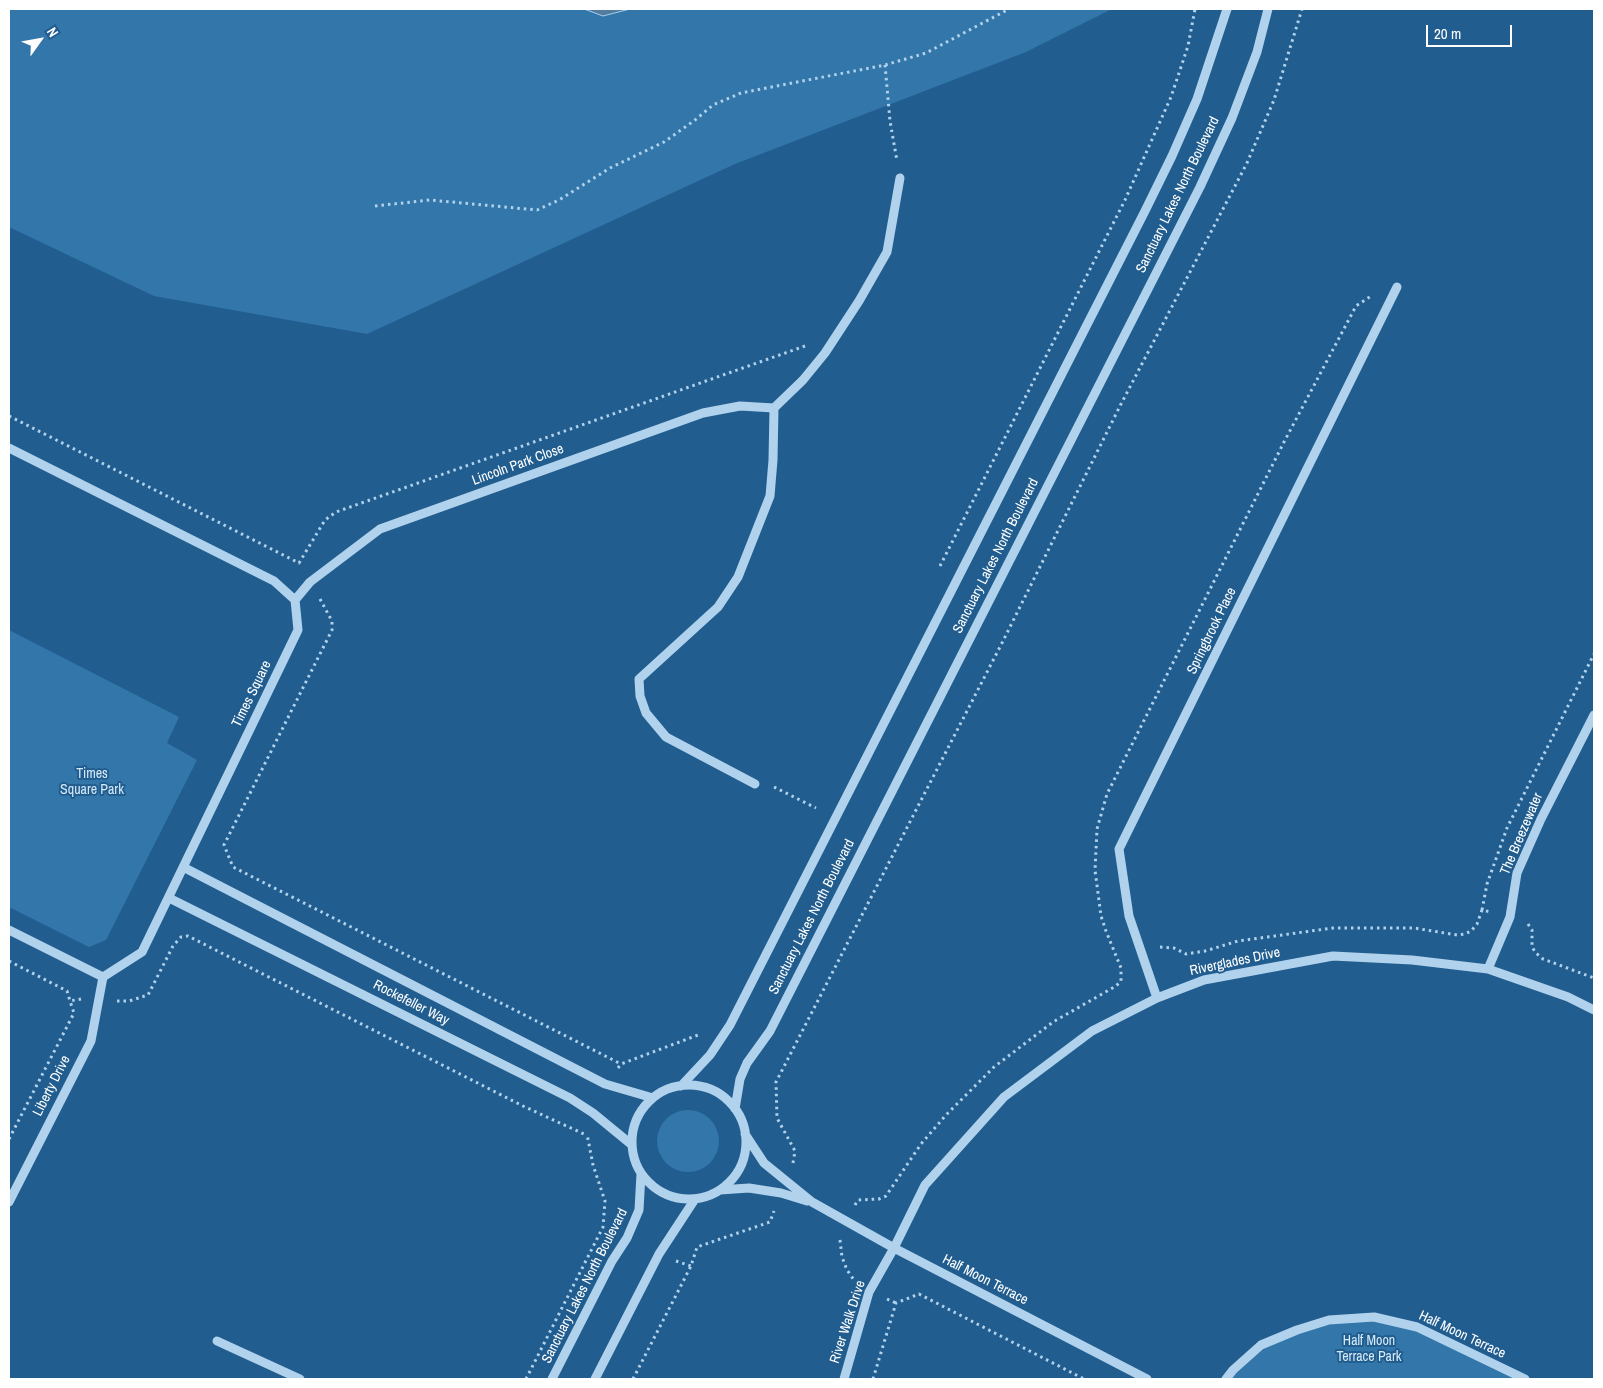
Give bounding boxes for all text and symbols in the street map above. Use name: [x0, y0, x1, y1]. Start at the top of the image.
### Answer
north arrow: [15, 15, 65, 65]
scale bar: [1428, 15, 1514, 47]
text: 20 m: [1434, 23, 1461, 44]
text: N: [43, 24, 63, 40]
street label: Sanctuary Lakes North Boulevard: [1133, 114, 1223, 276]
street label: Lincoln Park Close: [470, 441, 566, 489]
street label: Sanctuary Lakes North Boulevard: [950, 476, 1042, 636]
street label: Springbrook Place: [1184, 585, 1240, 677]
street label: Times Square: [229, 658, 275, 730]
park label: Times Square Park: [60, 766, 124, 799]
street label: The Breezewater: [1497, 790, 1547, 878]
street label: Sanctuary Lakes North Boulevard: [766, 837, 858, 997]
street label: Riverglades Drive: [1188, 944, 1282, 980]
street label: Rockefeller Way: [370, 977, 452, 1029]
street label: Liberty Drive: [30, 1053, 74, 1119]
street label: Sanctuary Lakes North Boulevard: [539, 1206, 631, 1366]
street label: Half Moon Terrace: [939, 1251, 1031, 1309]
street label: River Walk Drive: [827, 1278, 869, 1366]
street label: Half Moon Terrace: [1416, 1308, 1508, 1362]
park label: Half Moon Terrace Park: [1336, 1333, 1402, 1365]

